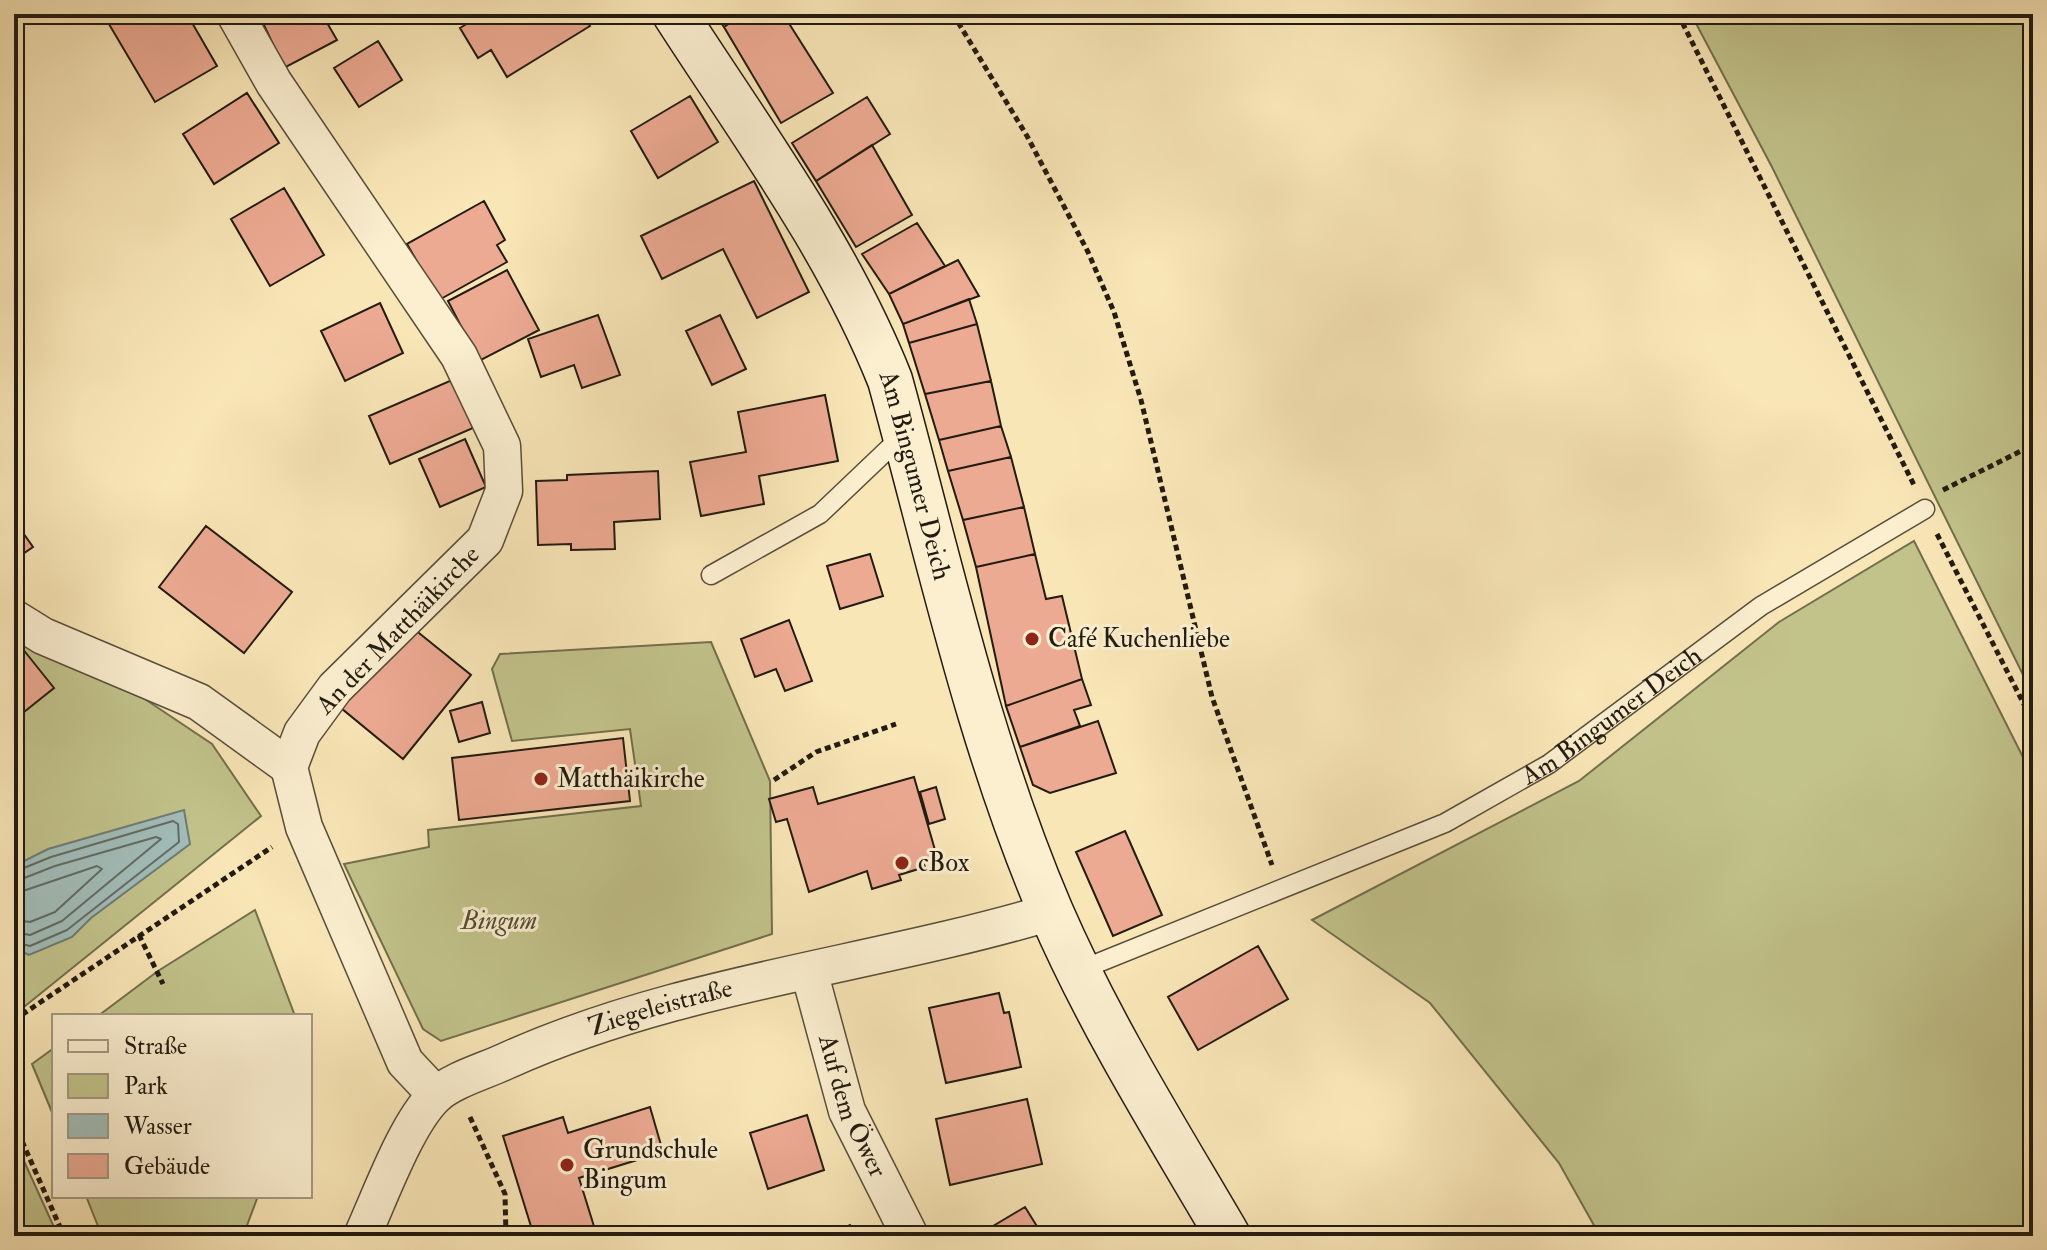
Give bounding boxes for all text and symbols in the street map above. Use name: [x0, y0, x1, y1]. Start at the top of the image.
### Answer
street label: Am Bingumer Deich: [872, 365, 958, 584]
street label: An der Matthäikirche: [309, 539, 487, 722]
place label: Café Kuchenliebe: [1048, 623, 1230, 655]
marker: Café Kuchenliebe: [1023, 630, 1041, 648]
street label: Am Bingumer Deich: [1515, 640, 1708, 793]
place label: Matthäikirche: [557, 763, 705, 795]
marker: Matthäikirche: [532, 770, 550, 788]
place label: cBox: [918, 847, 970, 879]
marker: cBox: [893, 854, 911, 872]
park label: Bingum: [459, 905, 537, 937]
street label: Ziegeleistraße: [585, 972, 736, 1043]
legend: [52, 1014, 312, 1198]
street label: Auf dem Öwer: [811, 1030, 894, 1183]
text: Straße: [124, 1031, 187, 1062]
text: Park: [124, 1071, 168, 1102]
text: Wasser: [123, 1111, 192, 1142]
place label: Grundschule Bingum: [583, 1134, 718, 1196]
text: Gebäude: [124, 1151, 210, 1182]
marker: Grundschule Bingum: [558, 1156, 576, 1174]

